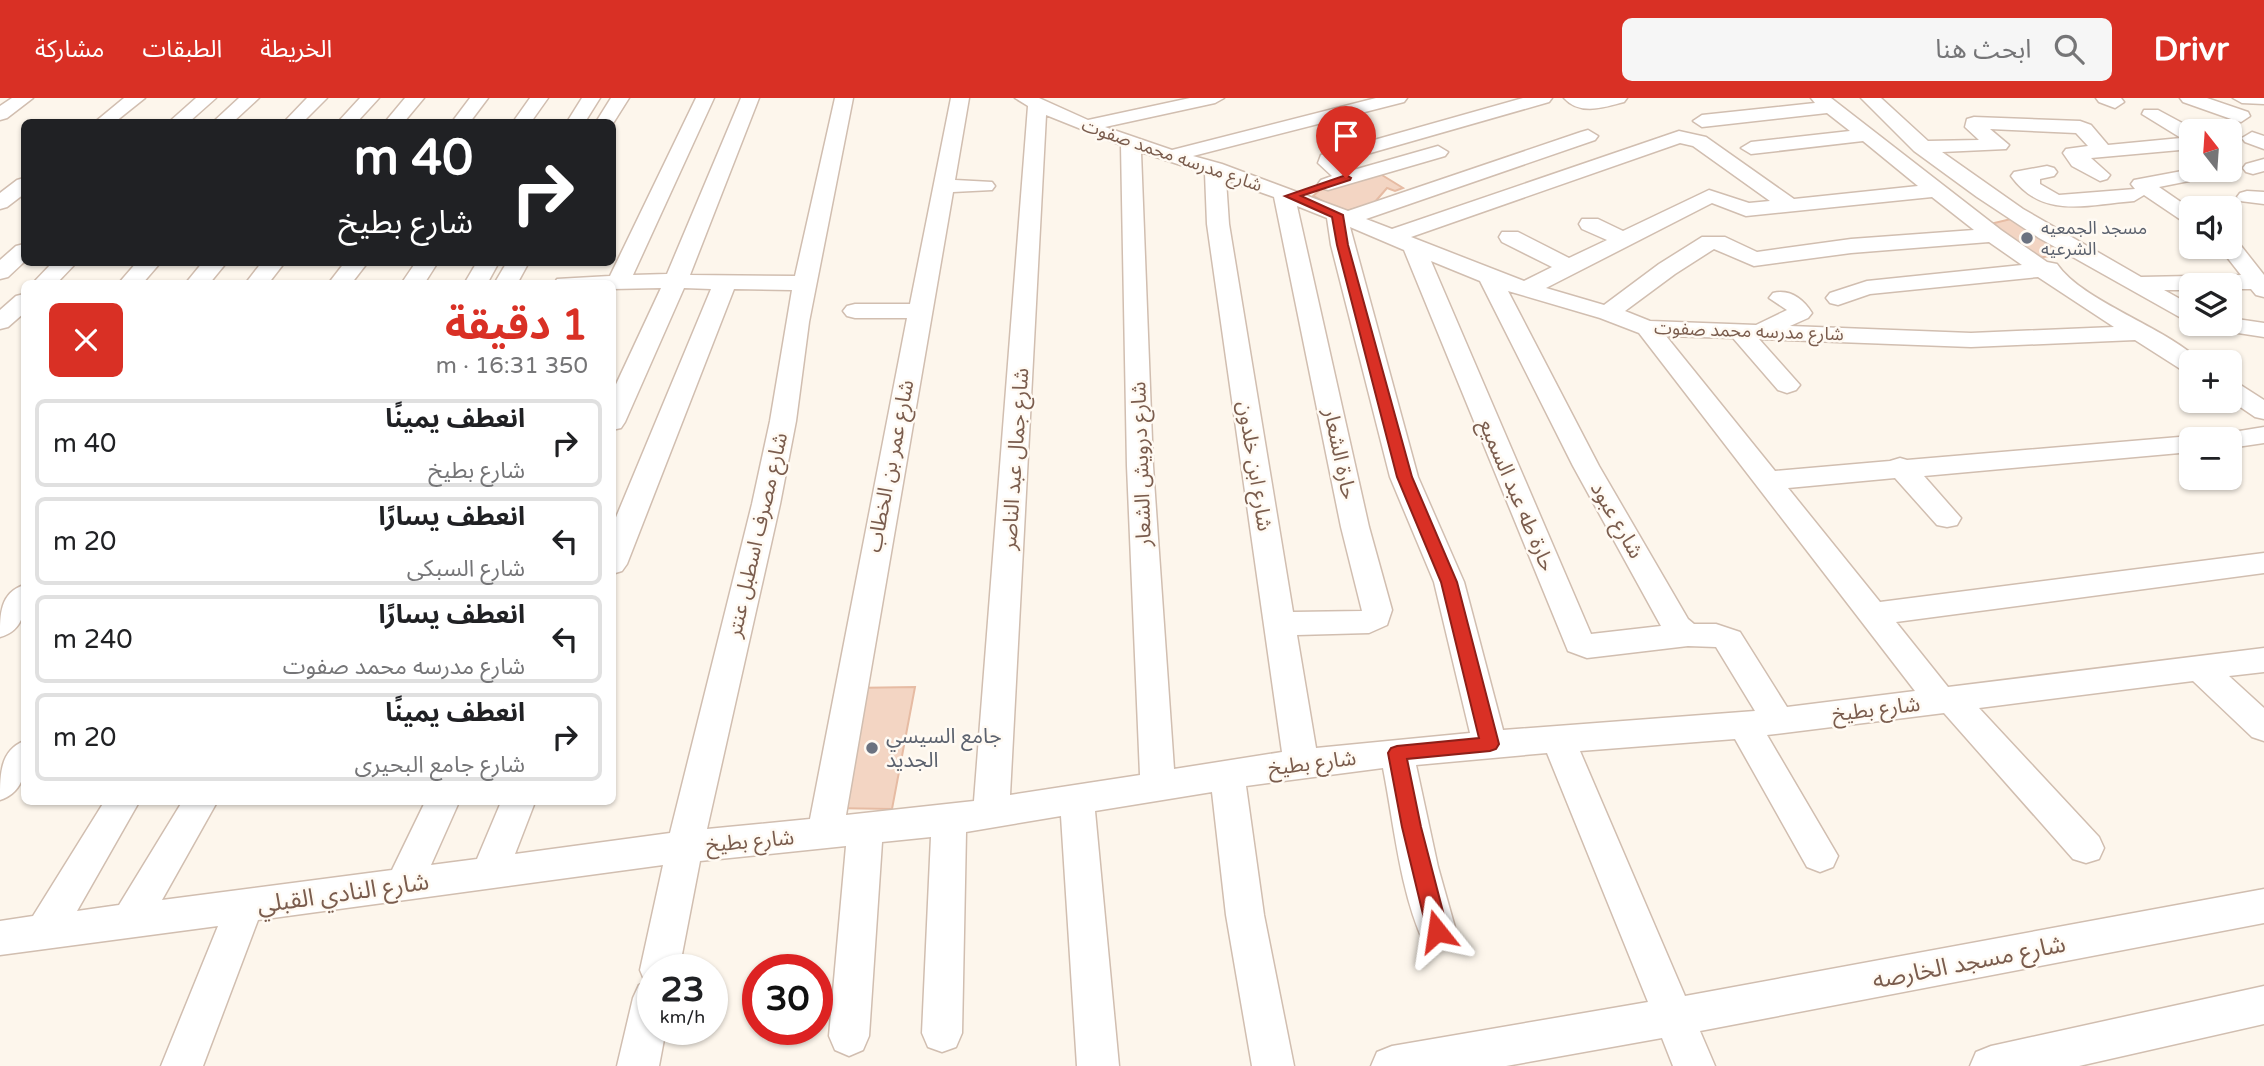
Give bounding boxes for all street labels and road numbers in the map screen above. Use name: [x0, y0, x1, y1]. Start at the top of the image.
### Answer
street label: شارع مدرسه محمد صفوت: [1078, 114, 1265, 199]
street label: شارع مدرسه محمد صفوت: [1654, 317, 1844, 348]
street label: شارع جمال عبد الناصر: [997, 367, 1036, 552]
street label: شارع عمر بن الخطاب: [862, 378, 921, 555]
street label: شارع درويش الشعار: [1126, 381, 1159, 548]
street label: شارع ابن خلدون: [1230, 399, 1277, 533]
street label: حارة الشعار: [1317, 405, 1361, 502]
street label: حارة طه عبد السميع: [1471, 415, 1560, 576]
street label: شارع مصرف اسطبل عنتر: [722, 430, 795, 641]
street label: شارع عبود: [1583, 478, 1648, 564]
street label: شارع بطيخ: [1831, 692, 1922, 729]
street label: شارع بطيخ: [1267, 746, 1358, 783]
street label: شارع بطيخ: [705, 825, 795, 860]
street label: شارع النادي القبلي: [255, 867, 431, 923]
street label: شارع مسجد الخارصه: [1870, 930, 2068, 997]

